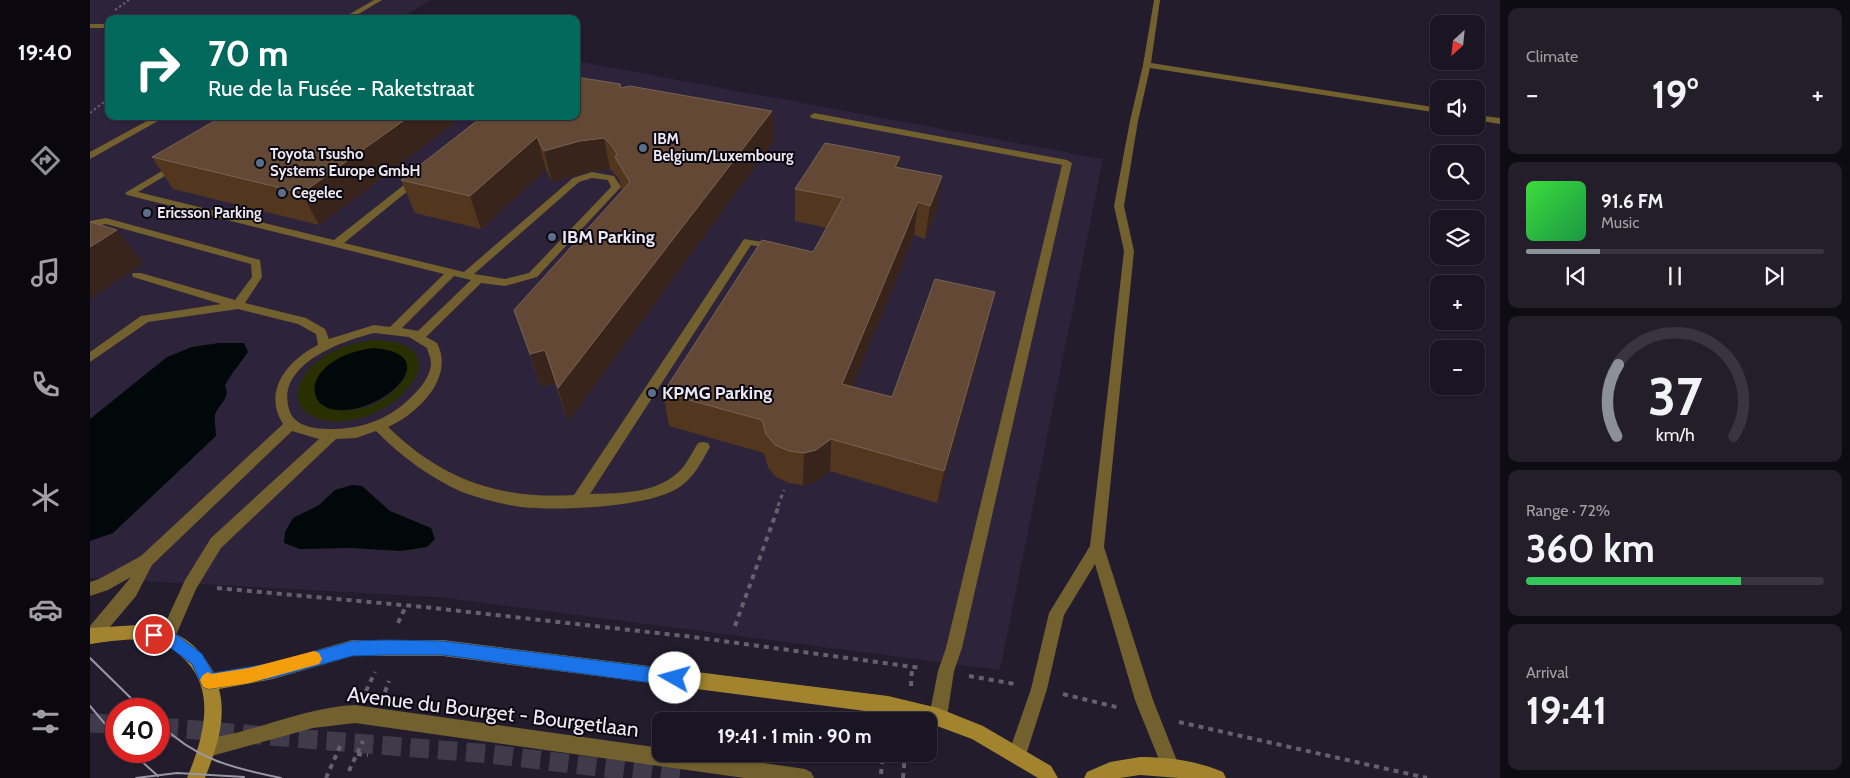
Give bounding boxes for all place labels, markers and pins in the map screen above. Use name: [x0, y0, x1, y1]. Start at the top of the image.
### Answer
place label: IBM Belgium/Luxembourg: [653, 130, 794, 165]
marker: IBM Belgium/Luxembourg: [637, 142, 649, 154]
place label: Toyota Tsusho Systems Europe GmbH: [270, 145, 420, 180]
marker: Toyota Tsusho Systems Europe GmbH: [254, 157, 266, 169]
place label: Cegelec: [292, 184, 342, 202]
marker: Cegelec: [276, 187, 288, 199]
place label: Ericsson Parking: [157, 204, 262, 222]
marker: Ericsson Parking: [141, 207, 153, 219]
place label: IBM Parking: [562, 226, 655, 248]
marker: IBM Parking: [546, 231, 558, 243]
place label: KPMG Parking: [662, 382, 772, 404]
marker: KPMG Parking: [646, 387, 658, 399]
pin: [133, 614, 175, 656]

